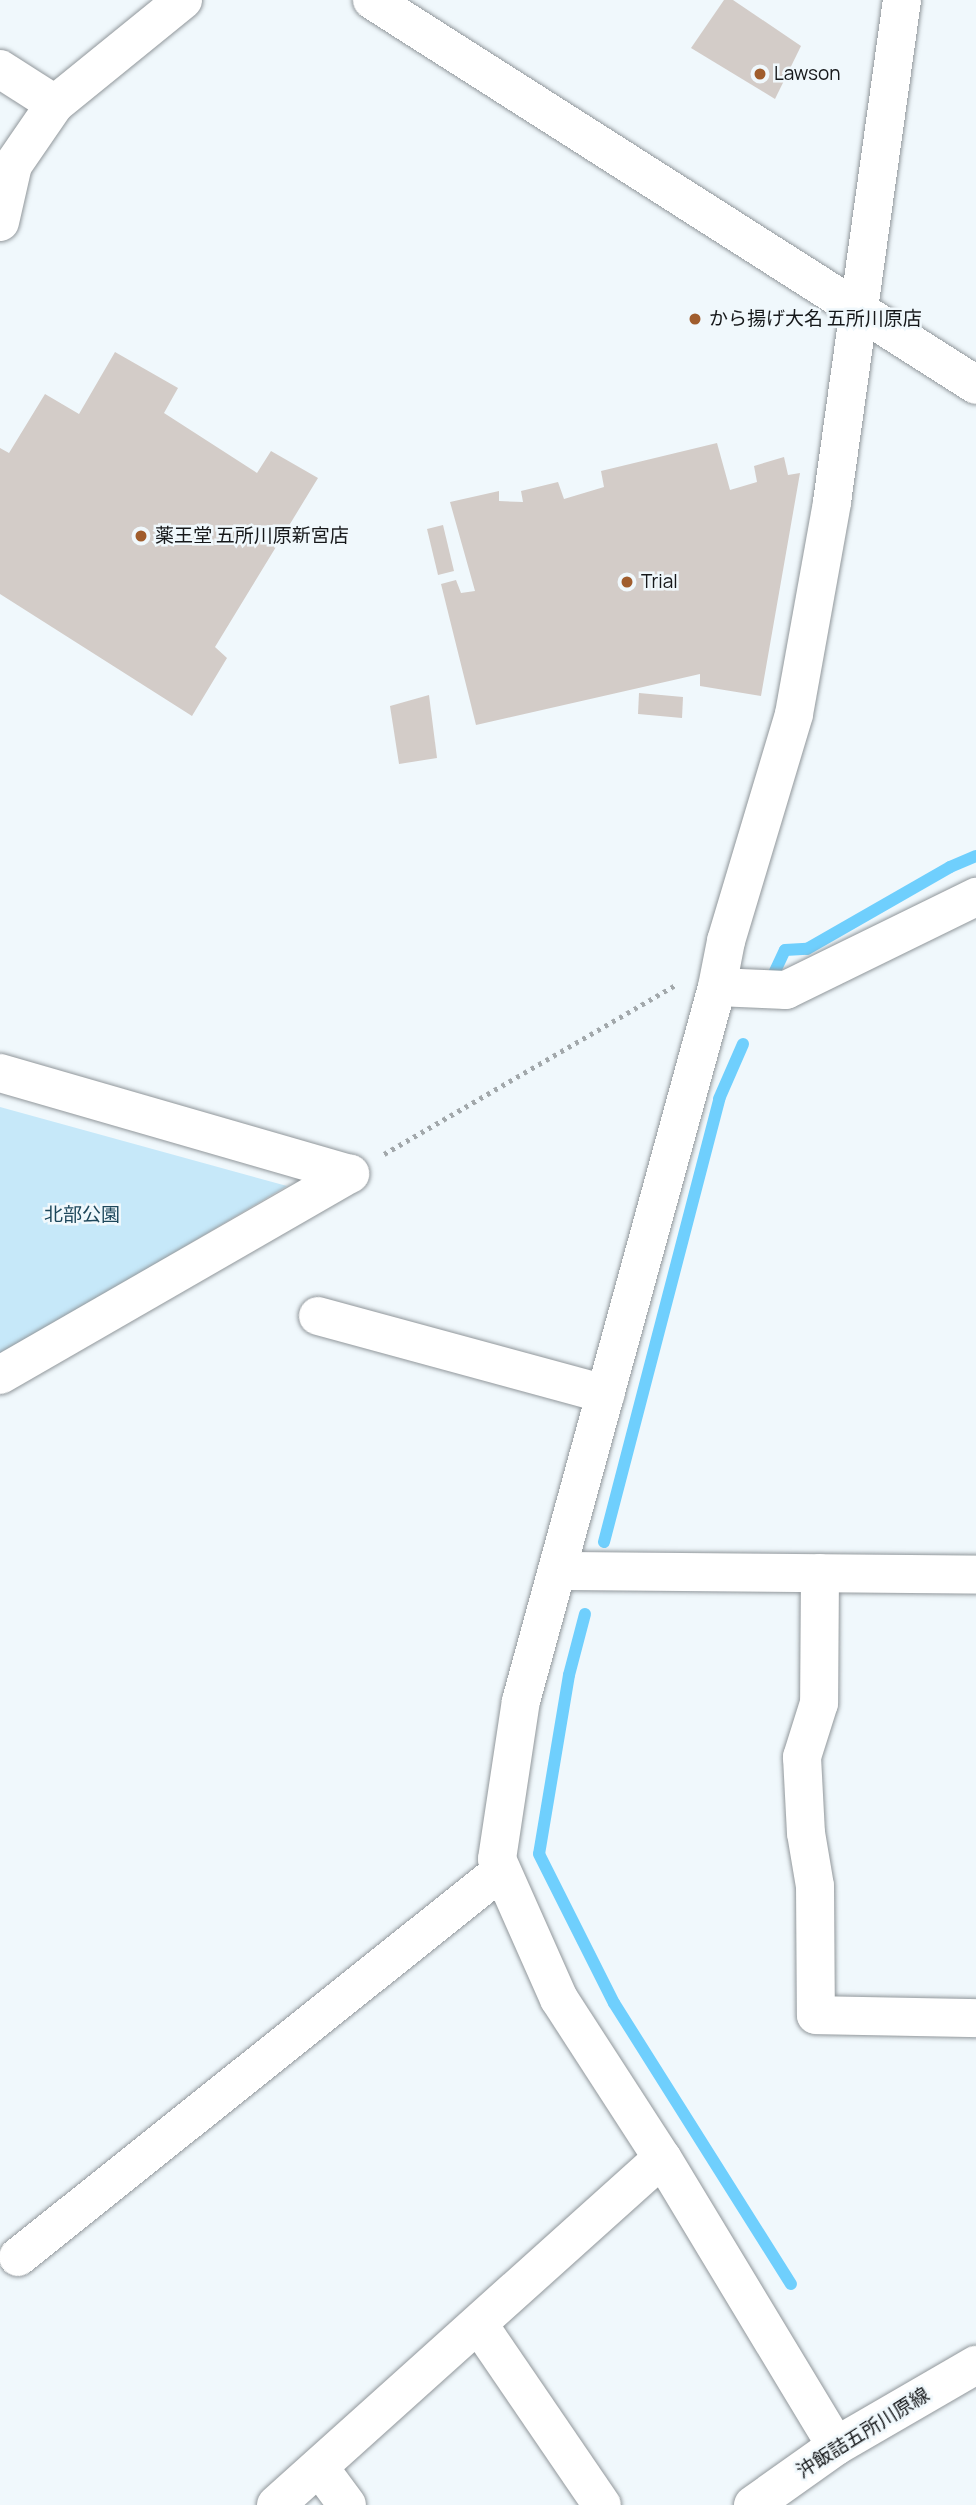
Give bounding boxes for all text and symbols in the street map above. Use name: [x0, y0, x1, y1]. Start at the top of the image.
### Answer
place label: Lawson: [774, 63, 841, 85]
marker: Lawson: [752, 66, 768, 82]
place label: から揚げ大名 五所川原店: [709, 308, 922, 330]
marker: から揚げ大名 五所川原店: [687, 311, 703, 327]
place label: 薬王堂 五所川原新宮店: [155, 525, 349, 547]
marker: 薬王堂 五所川原新宮店: [133, 528, 149, 544]
place label: Trial: [641, 571, 678, 593]
marker: Trial: [619, 574, 635, 590]
park label: 北部公園: [44, 1204, 120, 1226]
street label: 沖飯詰五所川原線: [793, 2383, 933, 2483]

